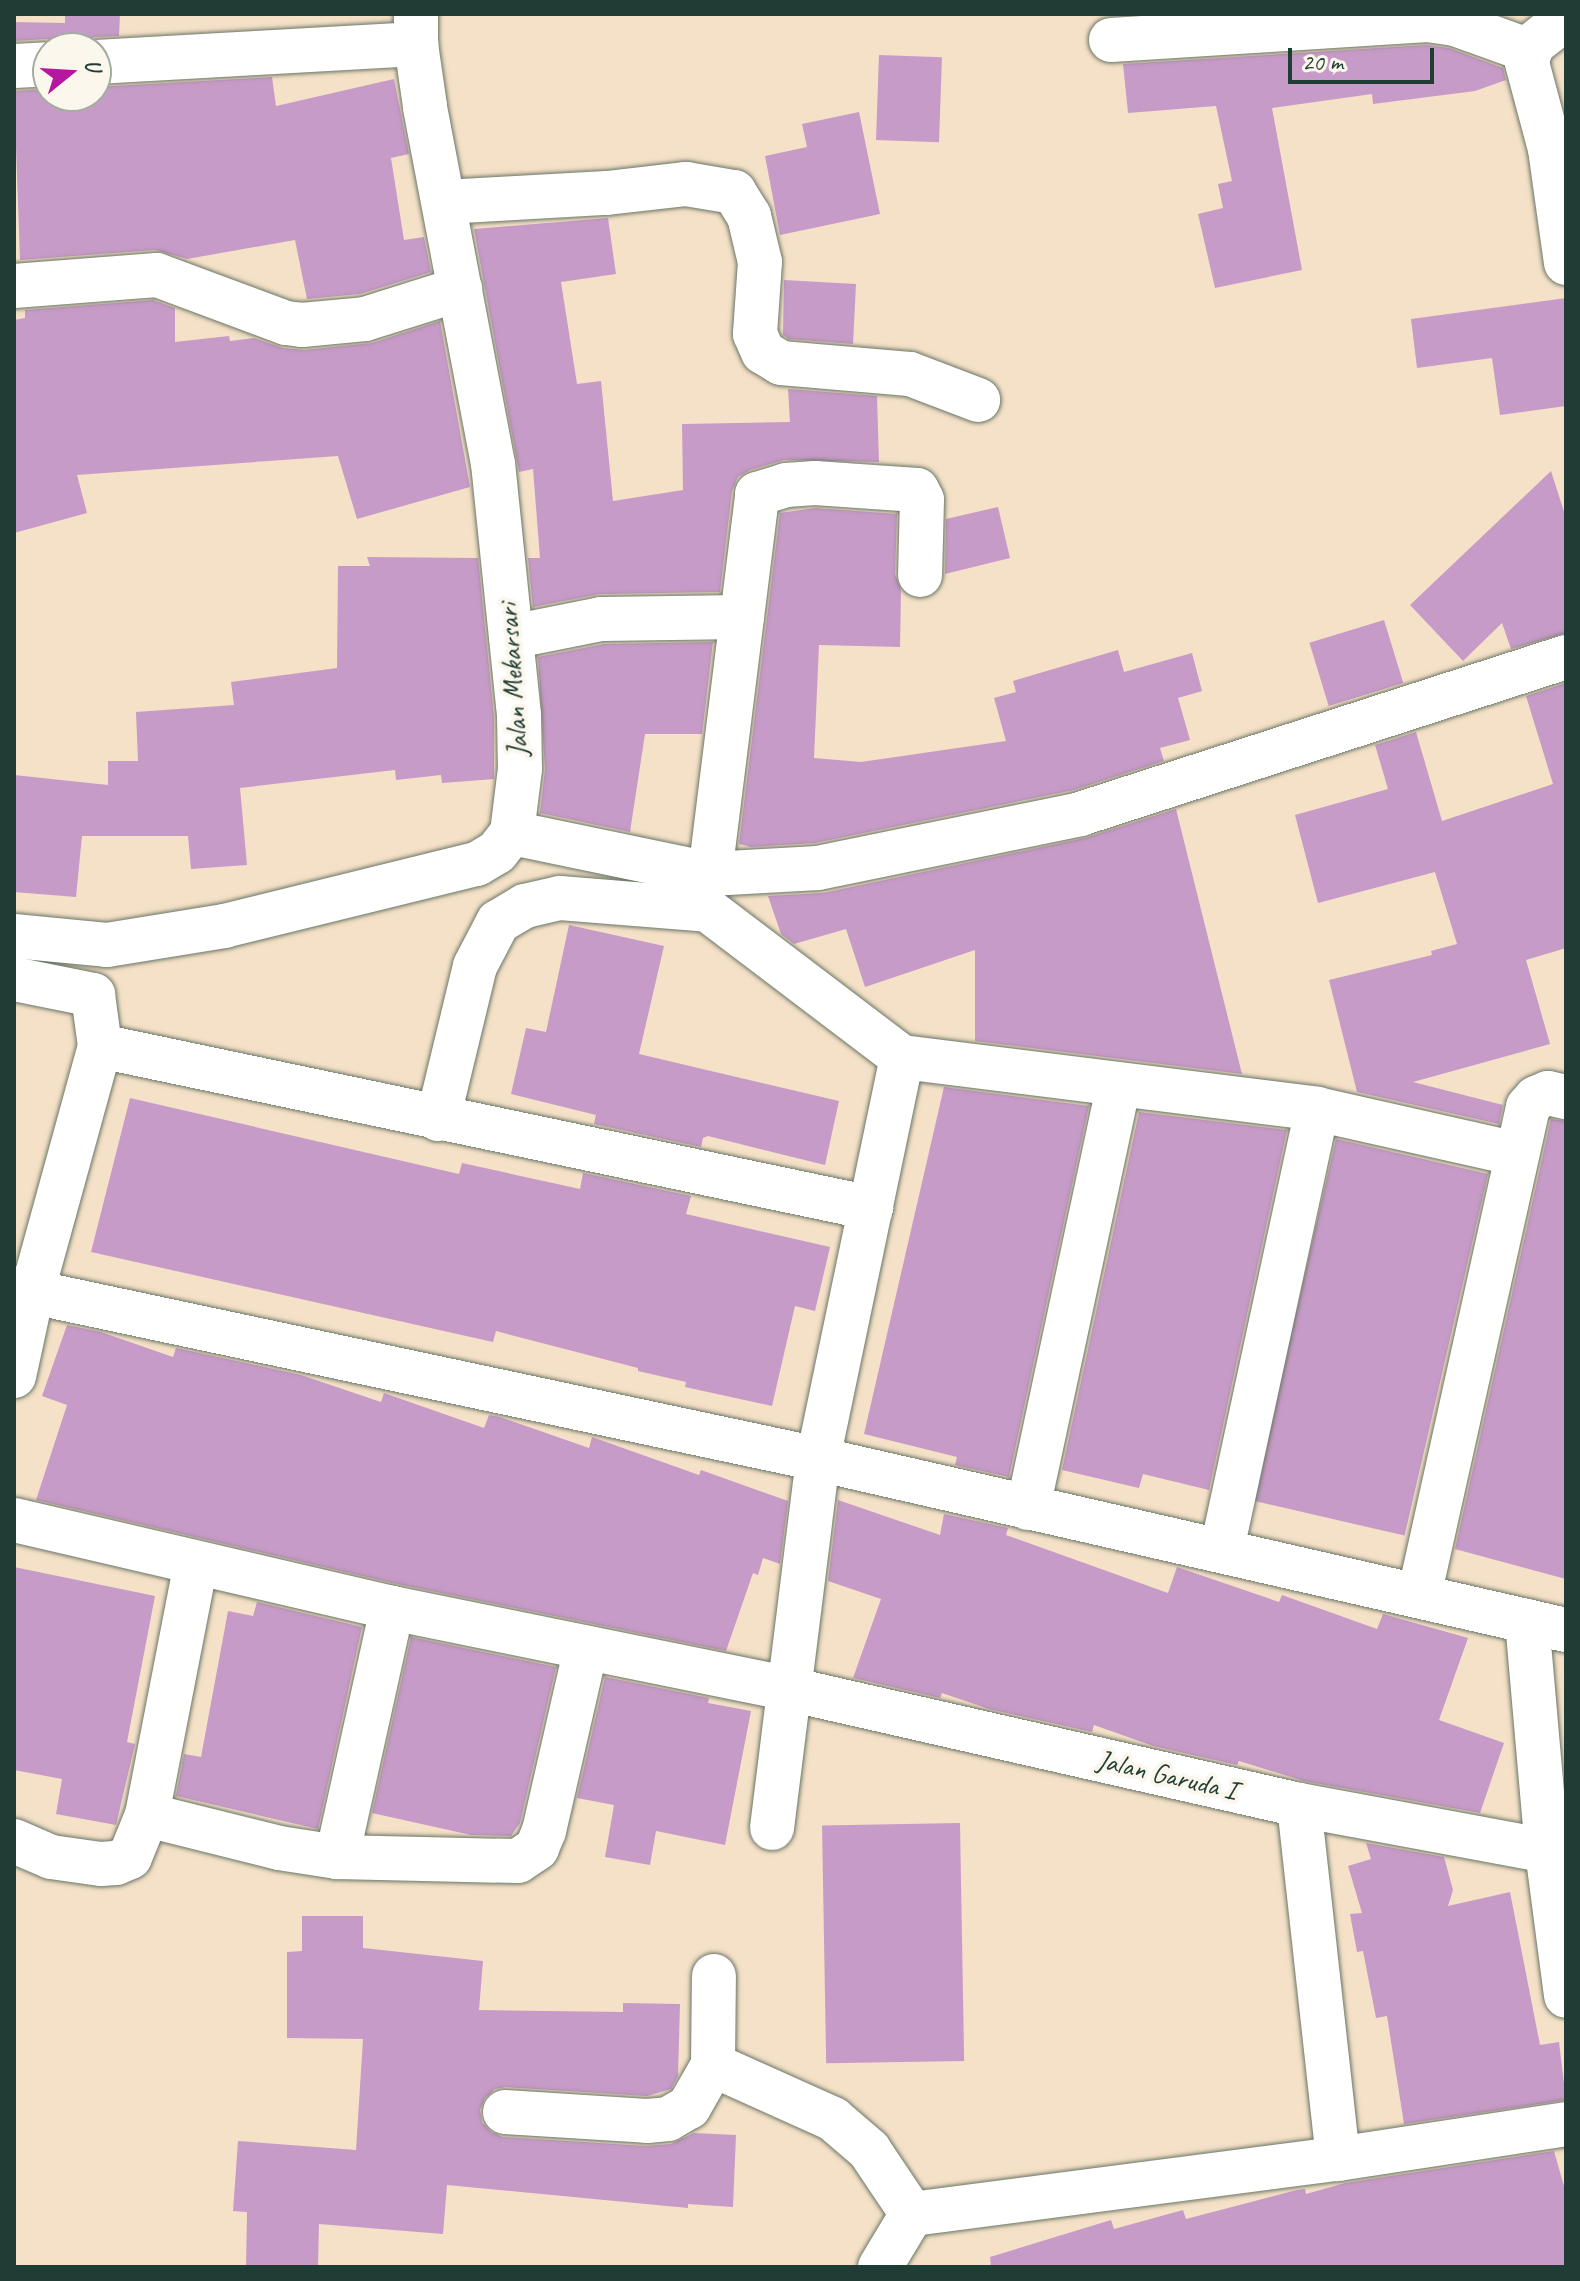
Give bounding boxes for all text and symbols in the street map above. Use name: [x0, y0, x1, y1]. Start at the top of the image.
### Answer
north arrow: [32, 32, 112, 112]
scale bar: [1292, 32, 1438, 82]
text: 20 m: [1302, 47, 1343, 77]
text: U: [78, 56, 108, 75]
street label: Jalan Mekarsari: [491, 602, 535, 758]
street label: Jalan Garuda I: [1094, 1743, 1240, 1807]

